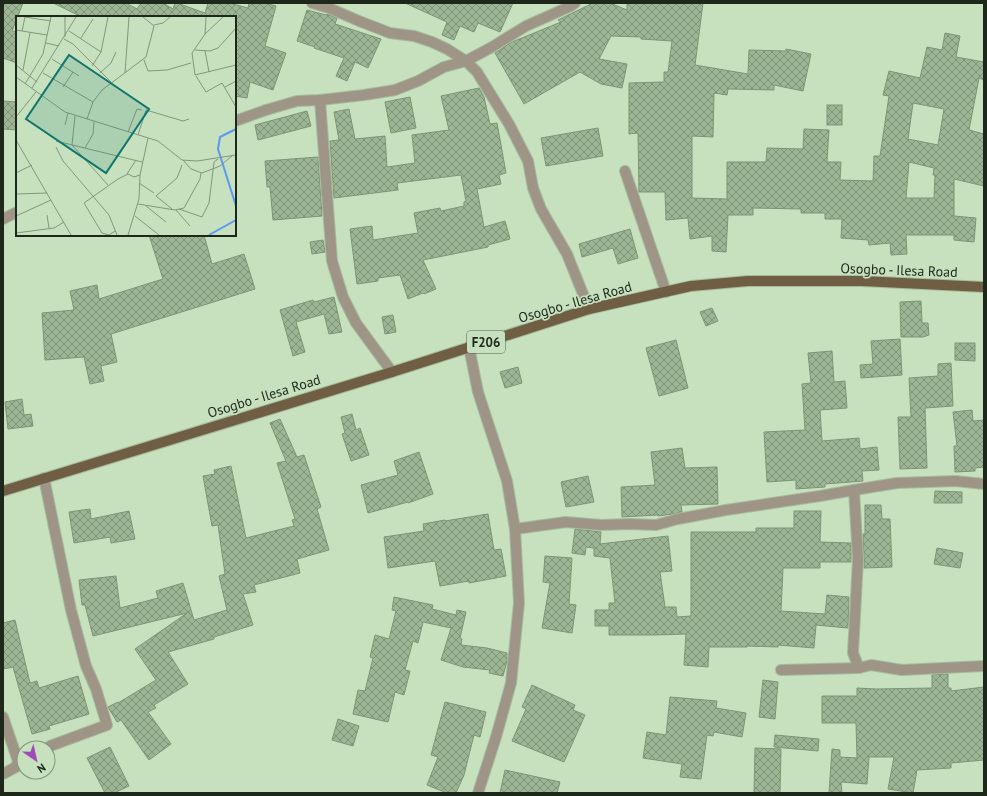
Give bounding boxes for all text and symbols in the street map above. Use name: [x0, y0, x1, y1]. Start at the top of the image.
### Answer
inset map: [16, 16, 236, 236]
street label: Osogbo - Ilesa Road: [840, 259, 958, 281]
street label: Osogbo - Ilesa Road: [516, 277, 634, 327]
road number: F206: [467, 331, 505, 353]
street label: Osogbo - Ilesa Road: [205, 370, 323, 422]
north arrow: [16, 740, 56, 780]
text: N: [35, 760, 49, 776]

